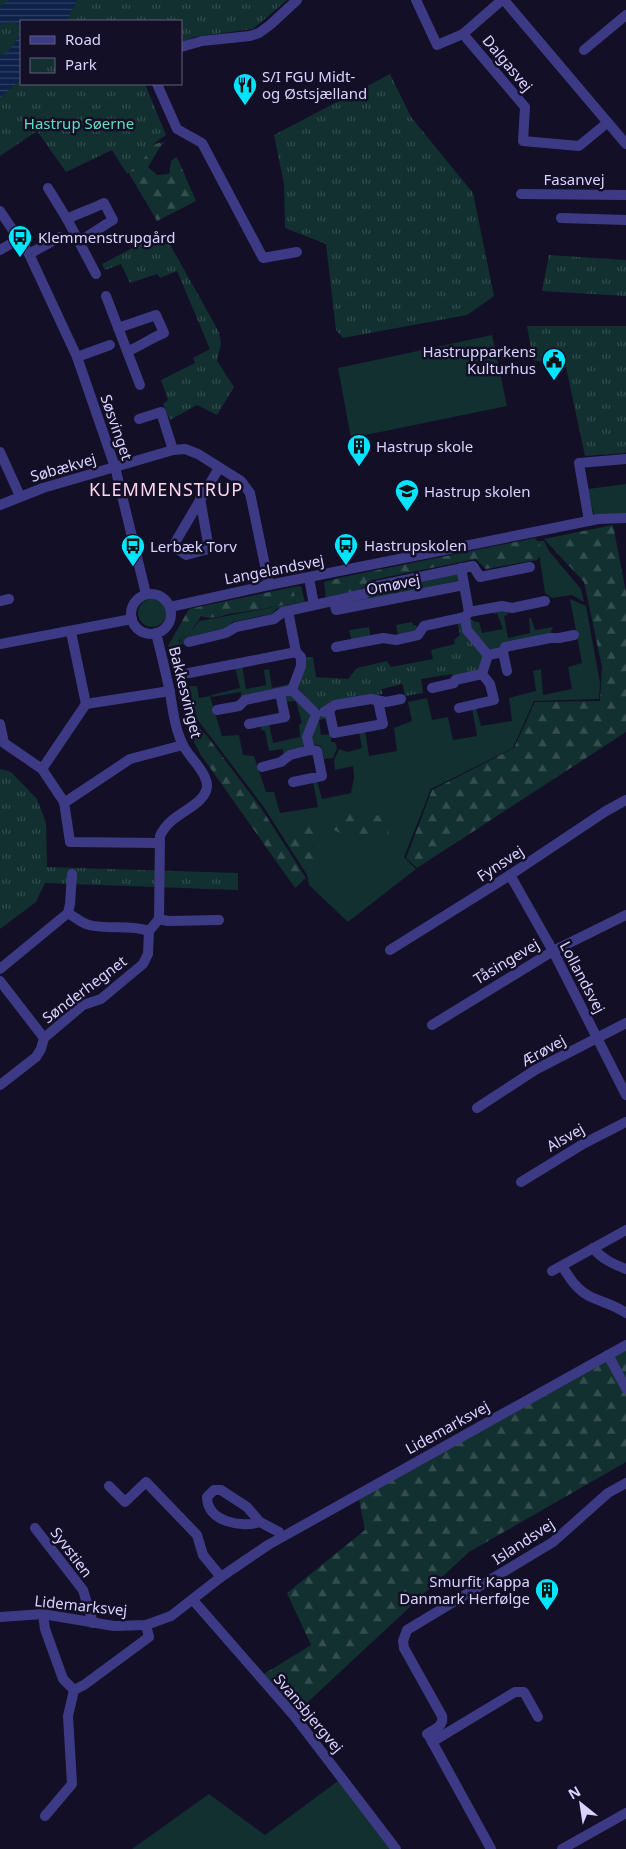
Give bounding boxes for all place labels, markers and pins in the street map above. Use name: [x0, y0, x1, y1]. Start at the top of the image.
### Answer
place label: S/I FGU Midt- og Østsjælland: [262, 66, 367, 103]
restaurant icon: S/I FGU Midt- og Østsjælland: [232, 72, 258, 106]
bus stop icon: Klemmenstrupgård: [7, 224, 33, 258]
place label: Klemmenstrupgård: [38, 227, 175, 247]
place label: Hastrupparkens Kulturhus: [422, 341, 536, 378]
public building icon: Hastrupparkens Kulturhus: [541, 347, 567, 381]
building icon: Hastrup skole: [346, 433, 372, 467]
place label: Hastrup skole: [376, 436, 473, 456]
school or university icon: Hastrup skolen: [394, 478, 420, 512]
place label: Hastrup skolen: [424, 481, 531, 501]
bus stop icon: Hastrupskolen: [333, 532, 359, 566]
bus stop icon: Lerbæk Torv: [120, 533, 146, 567]
place label: Hastrupskolen: [364, 535, 467, 555]
place label: Lerbæk Torv: [150, 536, 237, 556]
place label: Smurfit Kappa Danmark Herfølge: [399, 1571, 530, 1608]
building icon: Smurfit Kappa Danmark Herfølge: [534, 1577, 560, 1611]

